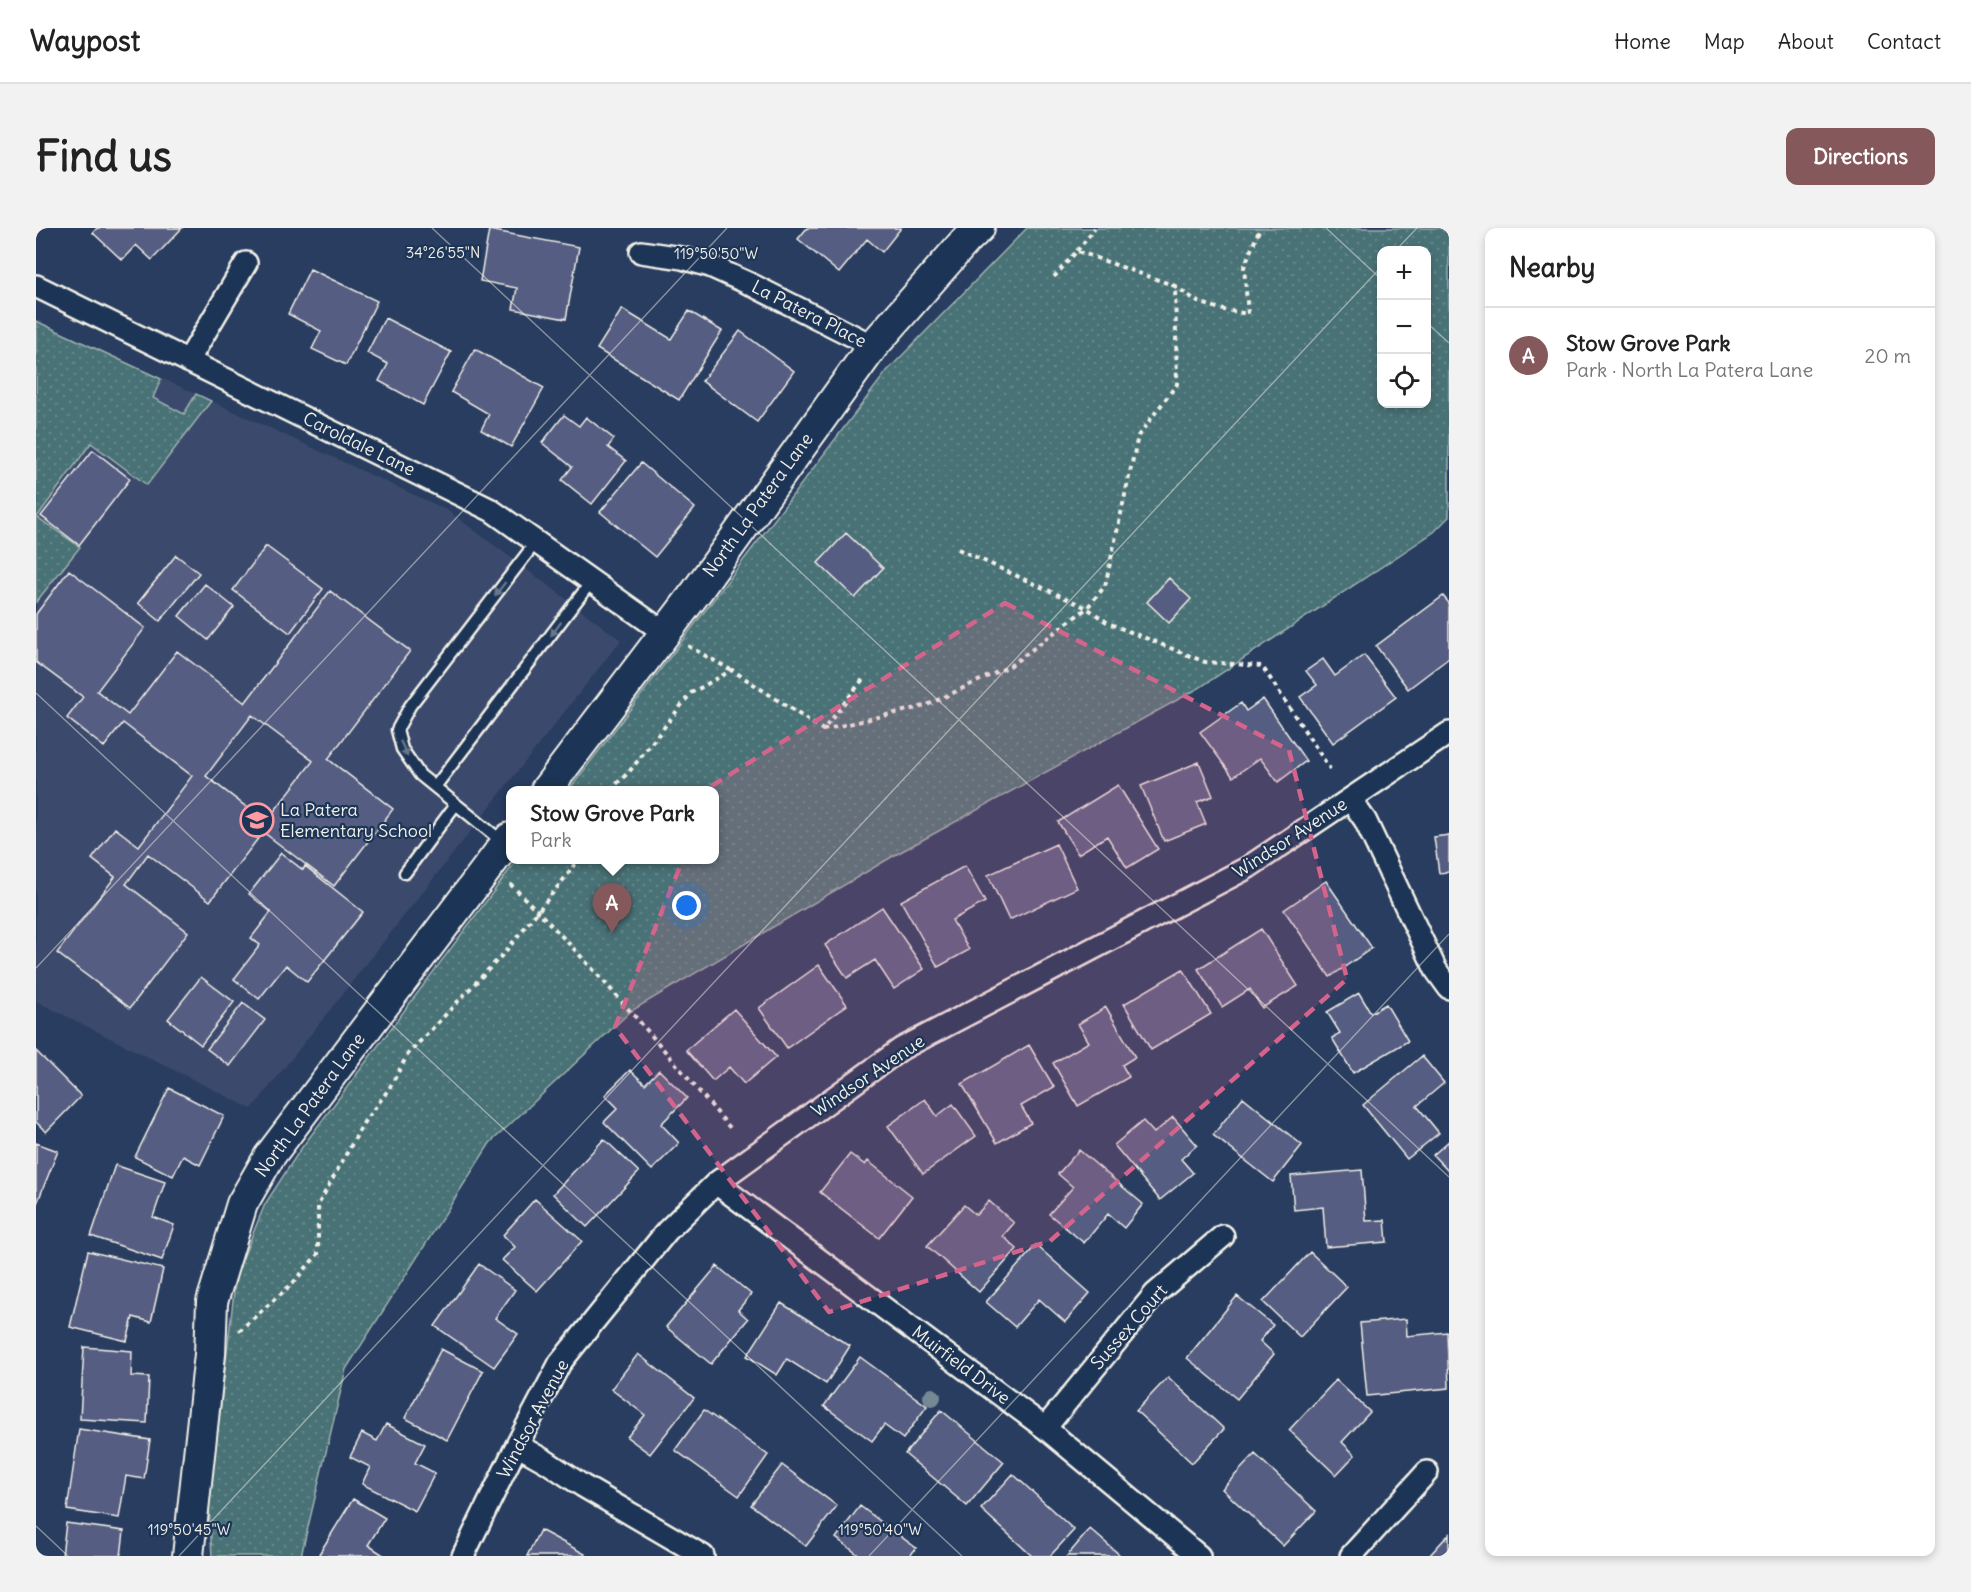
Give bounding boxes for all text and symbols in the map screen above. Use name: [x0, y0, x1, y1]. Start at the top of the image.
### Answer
text: Waypost: [30, 23, 140, 59]
text: Home: [1614, 28, 1671, 55]
text: Map: [1704, 28, 1745, 55]
text: About: [1778, 28, 1834, 55]
text: Contact: [1867, 28, 1941, 55]
button: Directions: [1786, 128, 1935, 185]
text: Find us: [36, 130, 172, 182]
text: 34°26'55"N: [406, 243, 480, 262]
text: 119°50'50"W: [674, 244, 758, 263]
map controls: [1377, 246, 1431, 408]
button: +: [1377, 246, 1431, 300]
text: Nearby: [1509, 251, 1595, 284]
street label: La Patera Place: [748, 275, 870, 352]
button: −: [1377, 300, 1431, 354]
text: Stow Grove Park: [1566, 329, 1730, 357]
text: A: [1522, 343, 1535, 368]
text: 20 m: [1865, 343, 1911, 368]
button: locate: [1377, 354, 1431, 408]
text: Park · North La Patera Lane: [1566, 357, 1813, 382]
street label: Caroldale Lane: [299, 406, 419, 481]
street label: North La Patera Lane: [698, 428, 818, 581]
one-way arrow: [494, 581, 507, 597]
one-way arrow: [550, 621, 562, 636]
one-way arrow: [399, 740, 409, 758]
popup: [506, 786, 719, 864]
street label: Windsor Avenue: [1228, 792, 1351, 883]
place label: La Patera Elementary School: [280, 798, 432, 842]
text: Stow Grove Park: [530, 799, 695, 827]
school or university icon: La Patera Elementary School: [239, 802, 275, 838]
text: Park: [530, 827, 572, 852]
pin: A: [592, 884, 632, 933]
your location: [672, 891, 701, 920]
street label: North La Patera Lane: [250, 1028, 370, 1181]
street label: Windsor Avenue: [807, 1029, 929, 1122]
street label: Sussex Court: [1085, 1279, 1172, 1374]
street label: Muirfield Drive: [907, 1320, 1015, 1409]
street label: Windsor Avenue: [491, 1355, 574, 1482]
text: 119°50'45"W: [148, 1520, 231, 1539]
text: 119°50'40"W: [838, 1520, 922, 1539]

